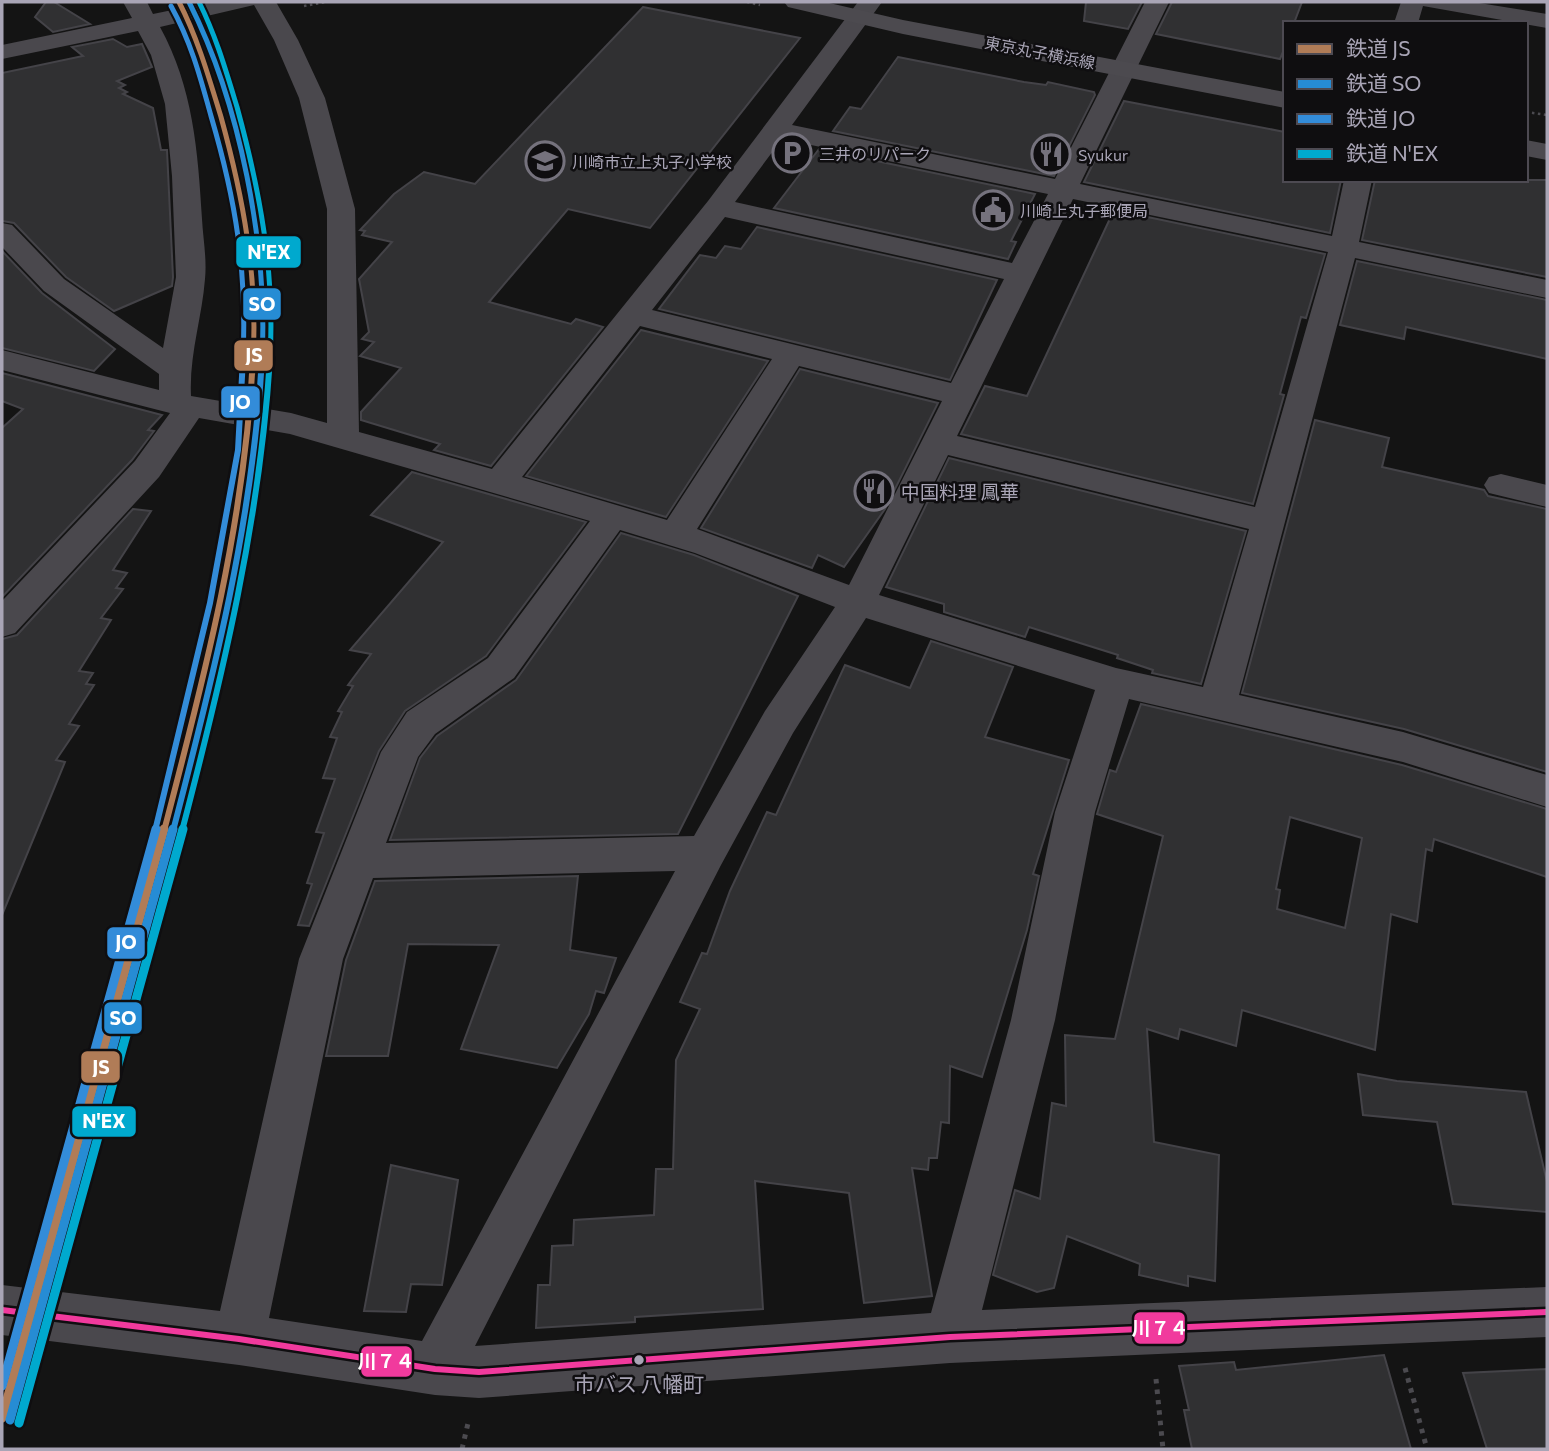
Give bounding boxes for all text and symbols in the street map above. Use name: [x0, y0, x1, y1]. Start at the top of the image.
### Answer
legend: [1283, 21, 1528, 182]
street label: 東京丸子横浜線: [983, 32, 1097, 72]
text: 鉄道 JS: [1346, 35, 1410, 60]
text: 鉄道 SO: [1346, 70, 1422, 95]
text: 鉄道 JO: [1346, 105, 1415, 130]
parking icon: 三井のリパーク: [771, 132, 813, 174]
restaurant icon: Syukur: [1030, 133, 1072, 175]
school or university icon: 川崎市立上丸子小学校: [524, 140, 566, 182]
text: 鉄道 N'EX: [1346, 140, 1439, 165]
place label: 三井のリパーク: [819, 144, 931, 163]
place label: Syukur: [1078, 145, 1129, 164]
place label: 川崎市立上丸子小学校: [572, 152, 732, 171]
public building icon: 川崎上丸子郵便局: [972, 189, 1014, 231]
place label: 川崎上丸子郵便局: [1020, 201, 1148, 220]
line badge: N'EX: [235, 235, 302, 269]
text: N'EX: [247, 240, 291, 263]
line badge: SO: [242, 287, 282, 321]
text: SO: [249, 292, 275, 315]
line badge: JS: [233, 339, 274, 372]
text: JS: [245, 343, 263, 366]
line badge: JO: [220, 385, 261, 419]
text: JO: [229, 390, 251, 413]
restaurant icon: 中国料理 鳳華: [853, 470, 895, 512]
place label: 中国料理 鳳華: [901, 480, 1019, 503]
line badge: JO: [106, 926, 146, 960]
text: JO: [115, 930, 137, 953]
line badge: SO: [103, 1001, 143, 1035]
text: SO: [110, 1006, 136, 1029]
line badge: JS: [80, 1050, 121, 1084]
text: JS: [92, 1055, 110, 1078]
line badge: N'EX: [71, 1105, 137, 1138]
text: N'EX: [82, 1109, 126, 1132]
line badge: 川７４: [1133, 1311, 1186, 1345]
text: 川７４: [1131, 1316, 1189, 1339]
line badge: 川７４: [360, 1345, 413, 1378]
text: 川７４: [357, 1349, 415, 1372]
marker: 市バス 八幡町: [632, 1353, 646, 1367]
place label: 市バス 八幡町: [574, 1371, 704, 1396]

